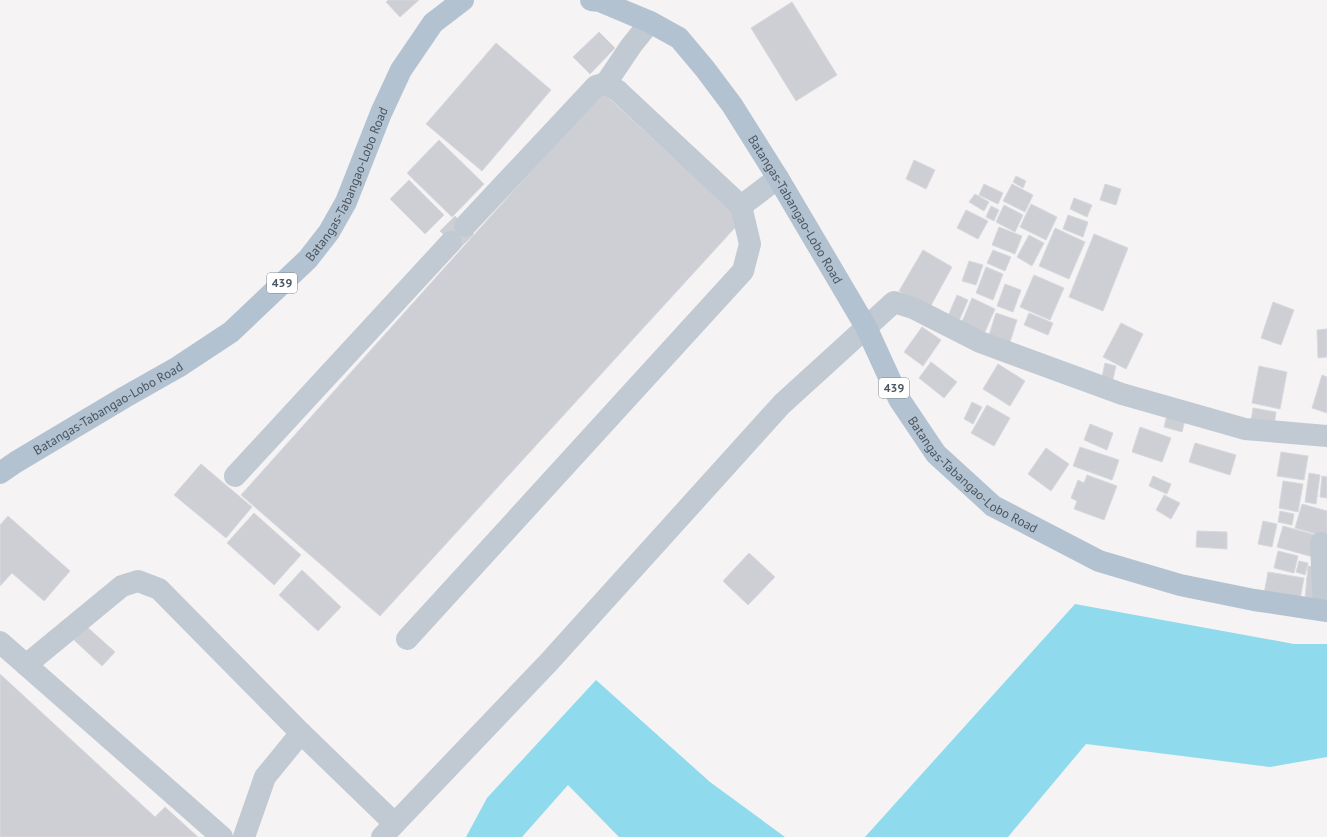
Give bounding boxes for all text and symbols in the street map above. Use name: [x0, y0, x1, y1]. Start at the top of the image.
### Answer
street label: Batangas-Tabangao-Lobo Road: [302, 104, 392, 265]
street label: Batangas-Tabangao-Lobo Road: [744, 132, 846, 287]
road number: 439: [267, 273, 297, 293]
street label: Batangas-Tabangao-Lobo Road: [30, 358, 186, 459]
road number: 439: [879, 378, 909, 398]
street label: Batangas-Tabangao-Lobo Road: [904, 413, 1041, 537]

